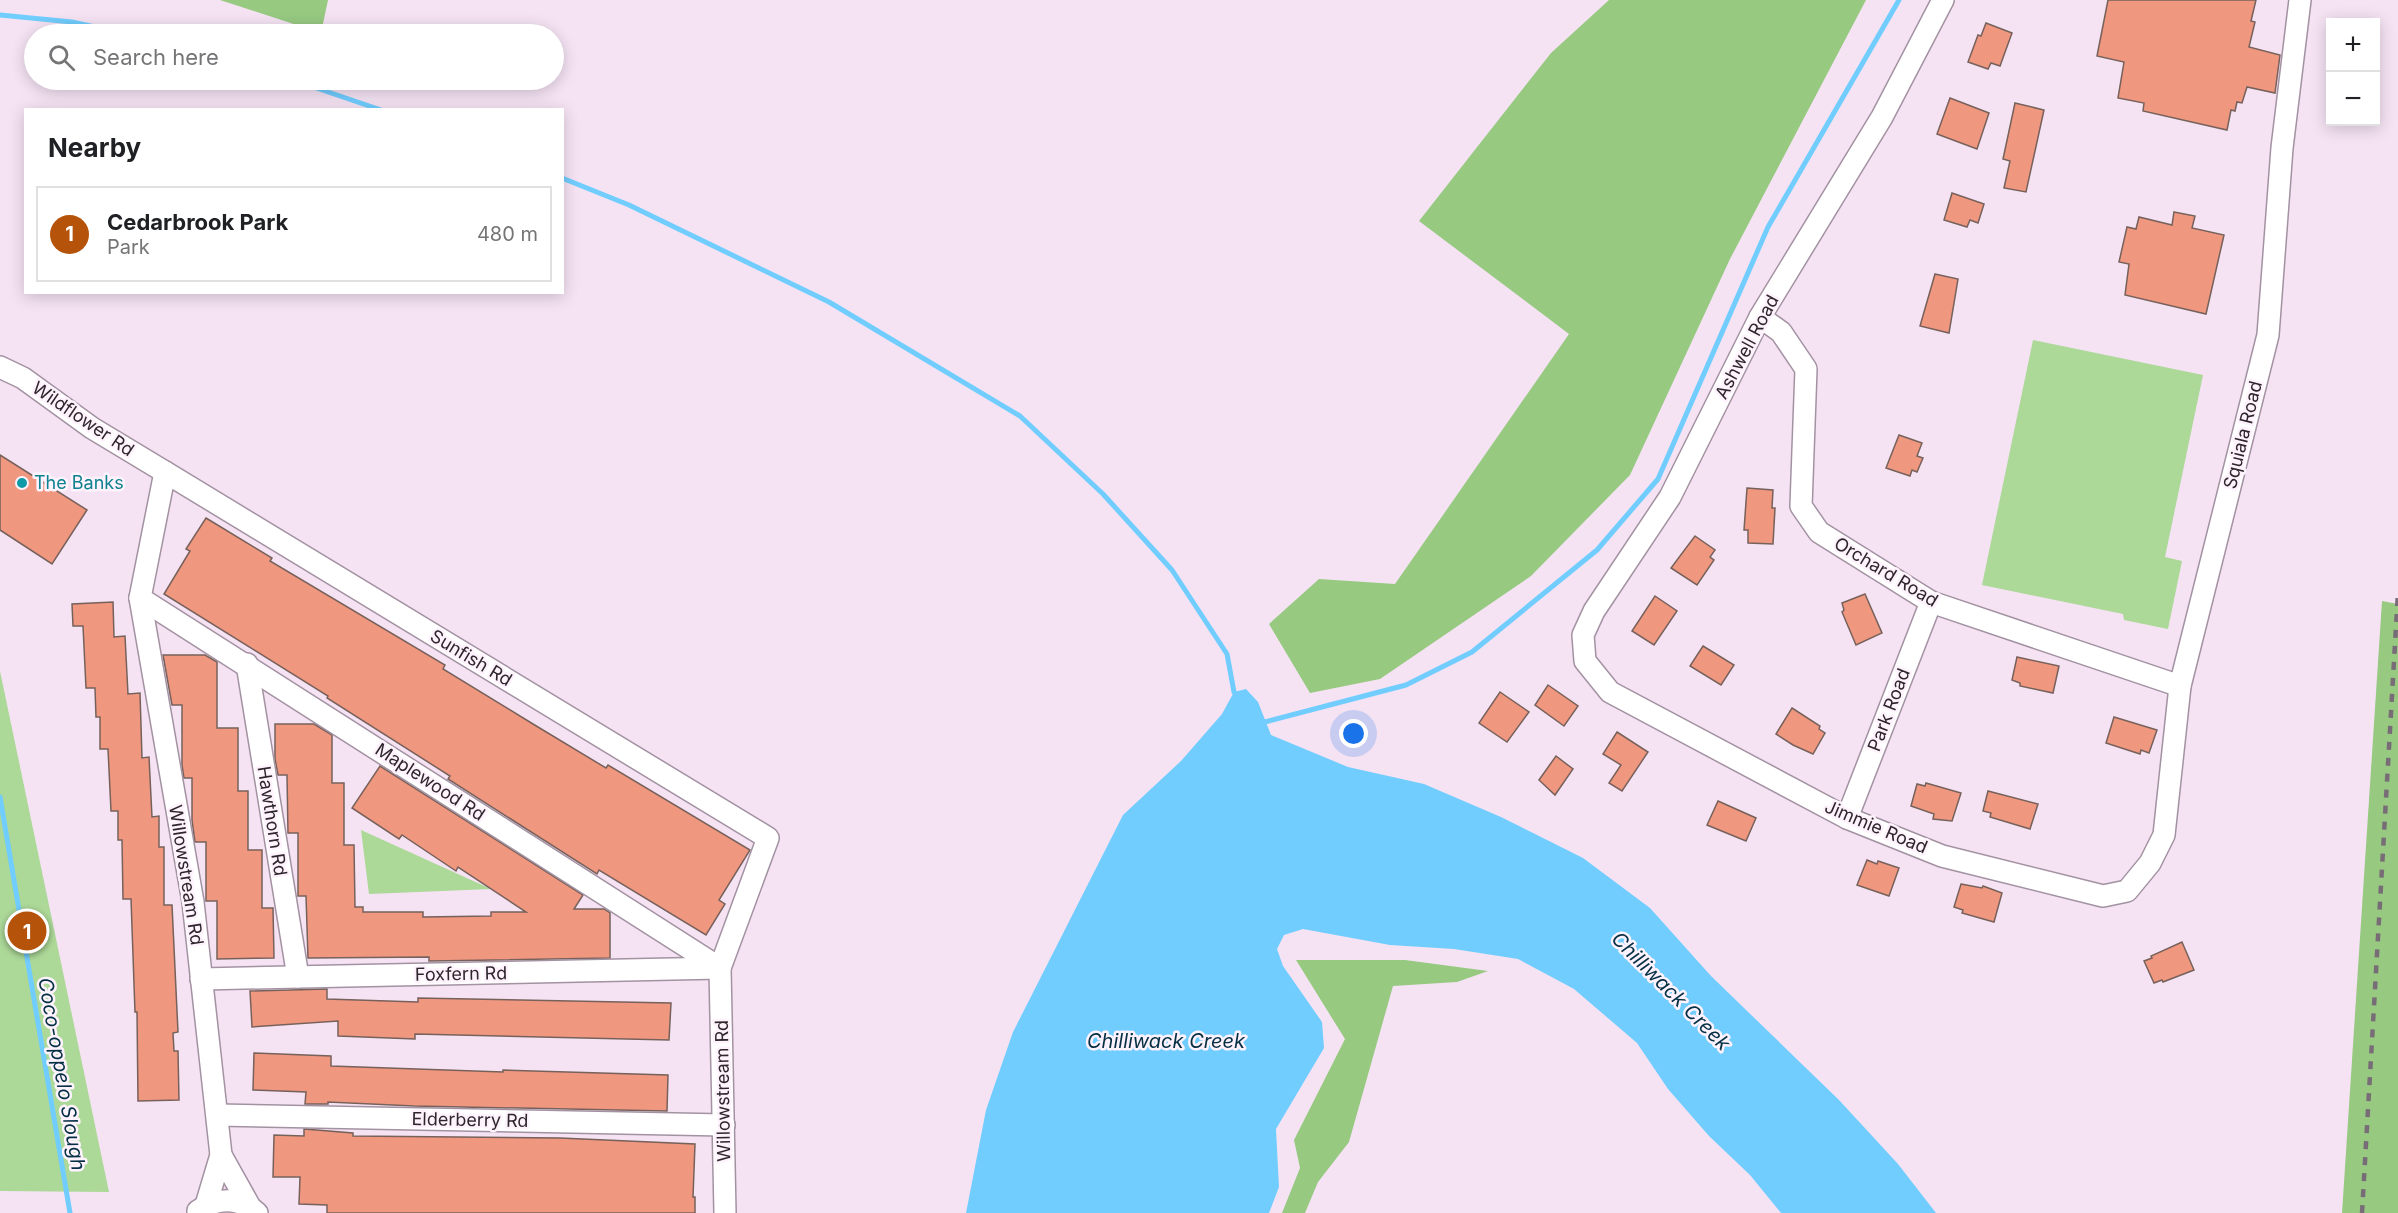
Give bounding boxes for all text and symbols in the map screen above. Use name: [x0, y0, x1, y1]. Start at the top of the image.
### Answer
map controls: [2326, 18, 2380, 126]
button: +: [2326, 18, 2380, 72]
search box: [24, 24, 564, 90]
icon: search: [45, 41, 78, 74]
text: Search here: [93, 44, 219, 70]
button: −: [2326, 72, 2380, 126]
text: Nearby: [48, 132, 141, 163]
text: Cedarbrook Park: [107, 209, 288, 235]
text: 1: [65, 222, 74, 246]
text: 480 m: [477, 222, 538, 246]
text: Park: [107, 235, 150, 259]
street label: Ashwell Road: [1710, 291, 1783, 402]
street label: Wildflower Rd: [28, 377, 138, 460]
street label: Squiala Road: [2219, 379, 2266, 491]
place label: The Banks: [34, 472, 124, 493]
marker: The Banks: [15, 476, 29, 490]
street label: Orchard Road: [1831, 532, 1942, 611]
street label: Sunfish Rd: [427, 625, 516, 690]
street label: Park Road: [1863, 665, 1914, 754]
your location: [1339, 719, 1368, 748]
street label: Maplewood Rd: [372, 738, 489, 825]
street label: Hawthorn Rd: [253, 765, 292, 877]
street label: Jimmie Road: [1822, 795, 1931, 858]
street label: Willowstream Rd: [165, 803, 208, 947]
pin: 1: [8, 908, 46, 954]
water label: Chilliwack Creek: [1607, 927, 1736, 1056]
street label: Foxfern Rd: [415, 962, 507, 985]
water label: Coco-oppelo Slough: [33, 976, 91, 1172]
street label: Willowstream Rd: [711, 1020, 734, 1162]
water label: Chilliwack Creek: [1087, 1029, 1246, 1053]
street label: Elderberry Rd: [411, 1108, 529, 1131]

